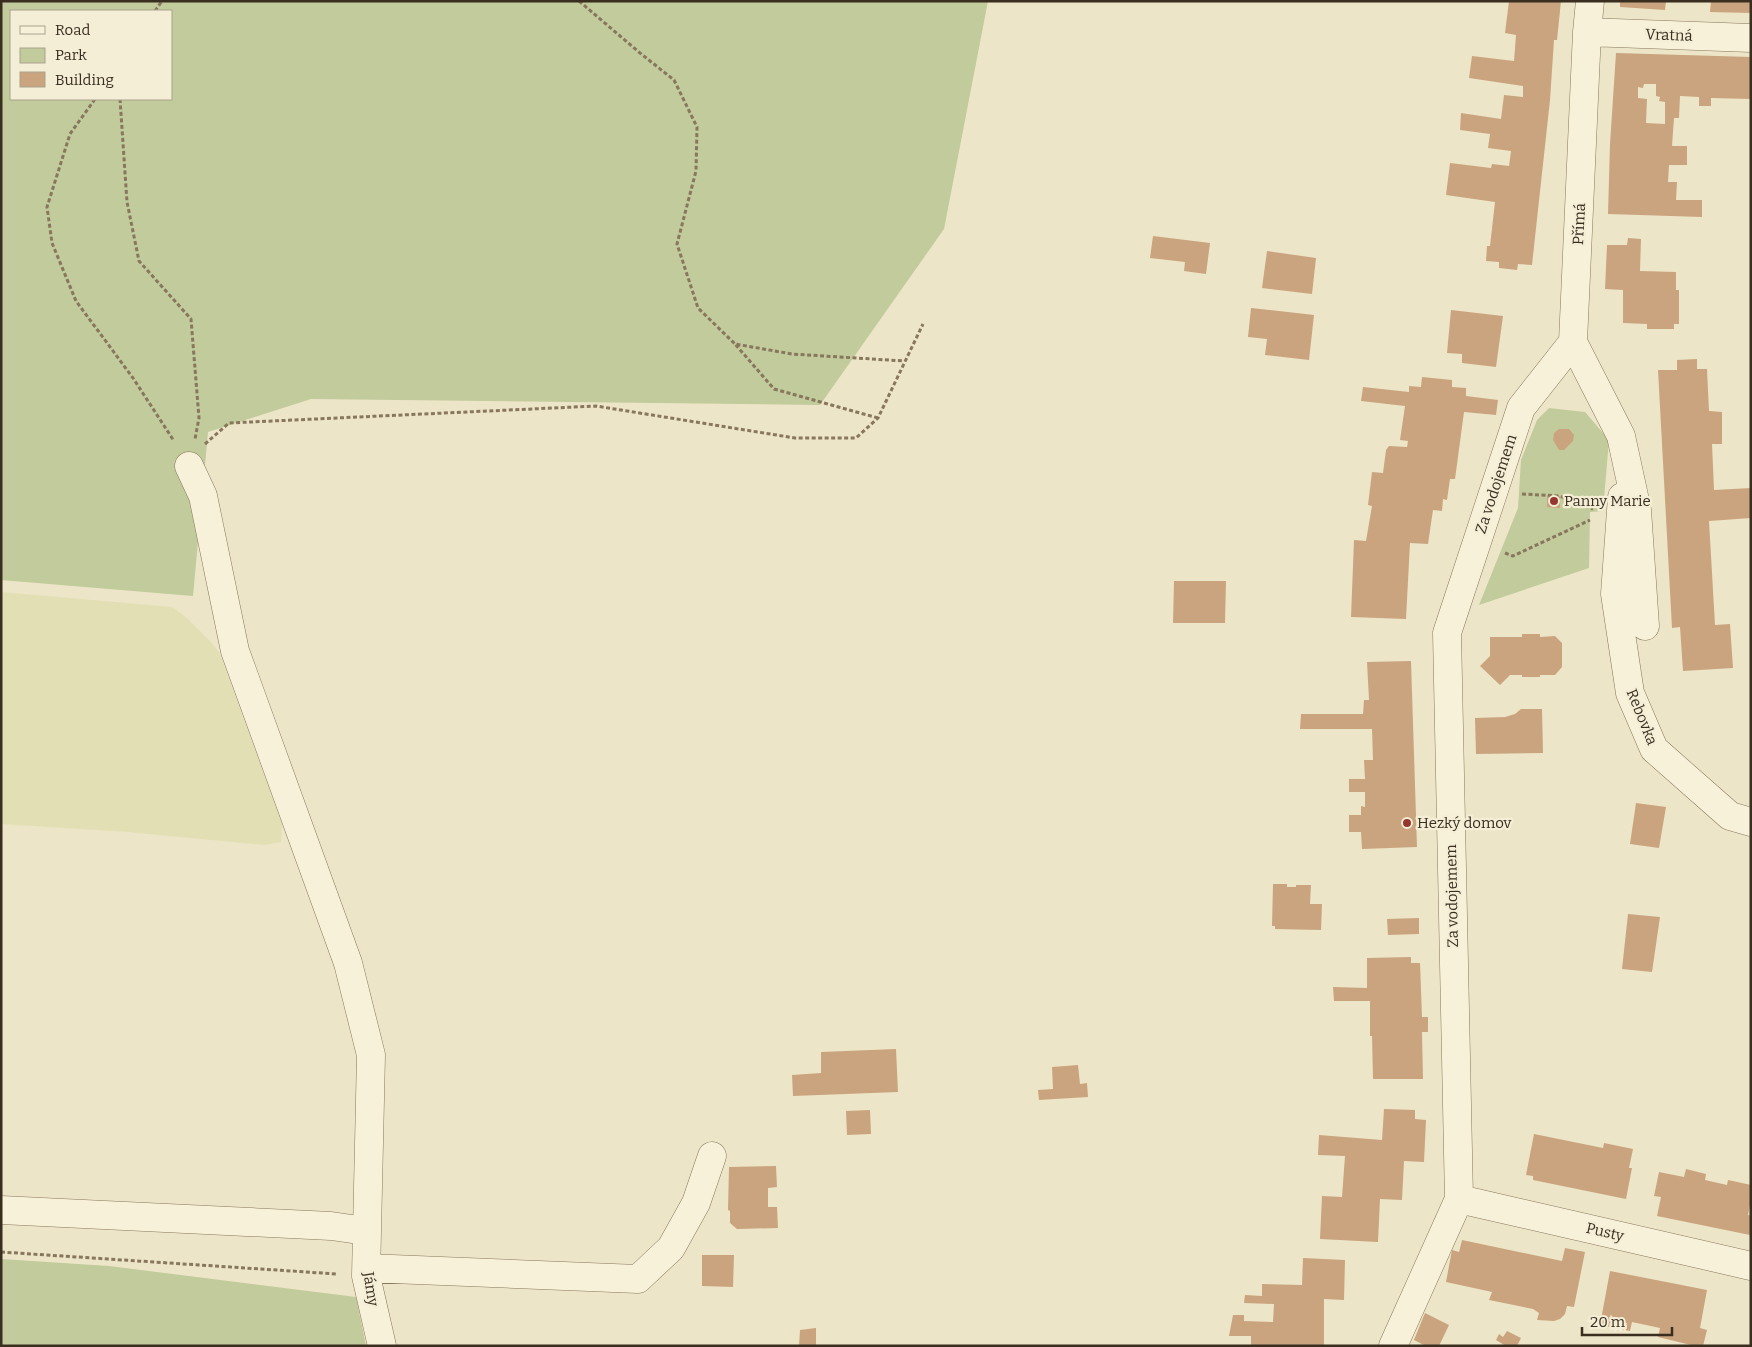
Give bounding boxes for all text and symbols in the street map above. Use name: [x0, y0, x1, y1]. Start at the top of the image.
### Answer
legend: [10, 10, 172, 100]
text: Road: [55, 21, 90, 39]
street label: Vratná: [1645, 25, 1693, 45]
text: Park: [55, 46, 87, 64]
text: Building: [55, 71, 114, 89]
street label: Přímá: [1569, 202, 1589, 246]
street label: Za vodojemem: [1471, 431, 1521, 536]
place label: Panny Marie: [1564, 492, 1651, 510]
marker: Panny Marie: [1548, 495, 1560, 507]
street label: Rebovka: [1623, 686, 1661, 748]
place label: Hezký domov: [1417, 814, 1512, 832]
marker: Hezký domov: [1401, 817, 1413, 829]
street label: Za vodojemem: [1442, 844, 1462, 948]
street label: Pusty: [1584, 1219, 1626, 1245]
street label: Jámy: [359, 1269, 383, 1308]
scale bar: [1582, 1304, 1672, 1336]
text: 20 m: [1590, 1313, 1626, 1331]

